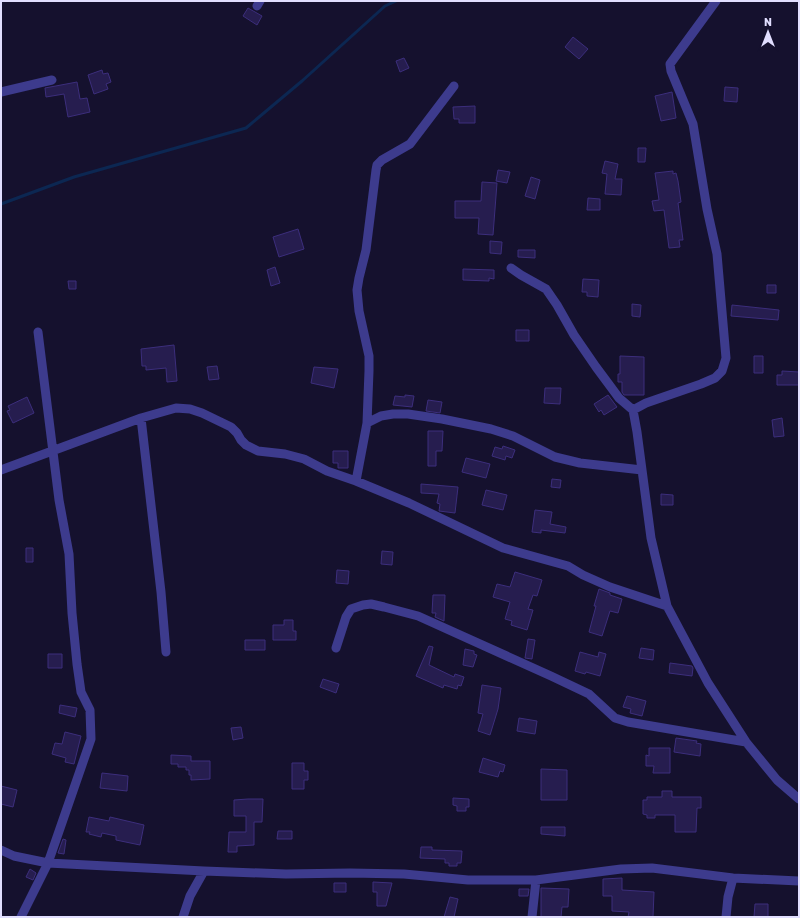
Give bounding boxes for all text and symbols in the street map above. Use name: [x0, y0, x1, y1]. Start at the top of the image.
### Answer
north arrow: [748, 12, 788, 52]
text: N: [764, 16, 772, 29]

